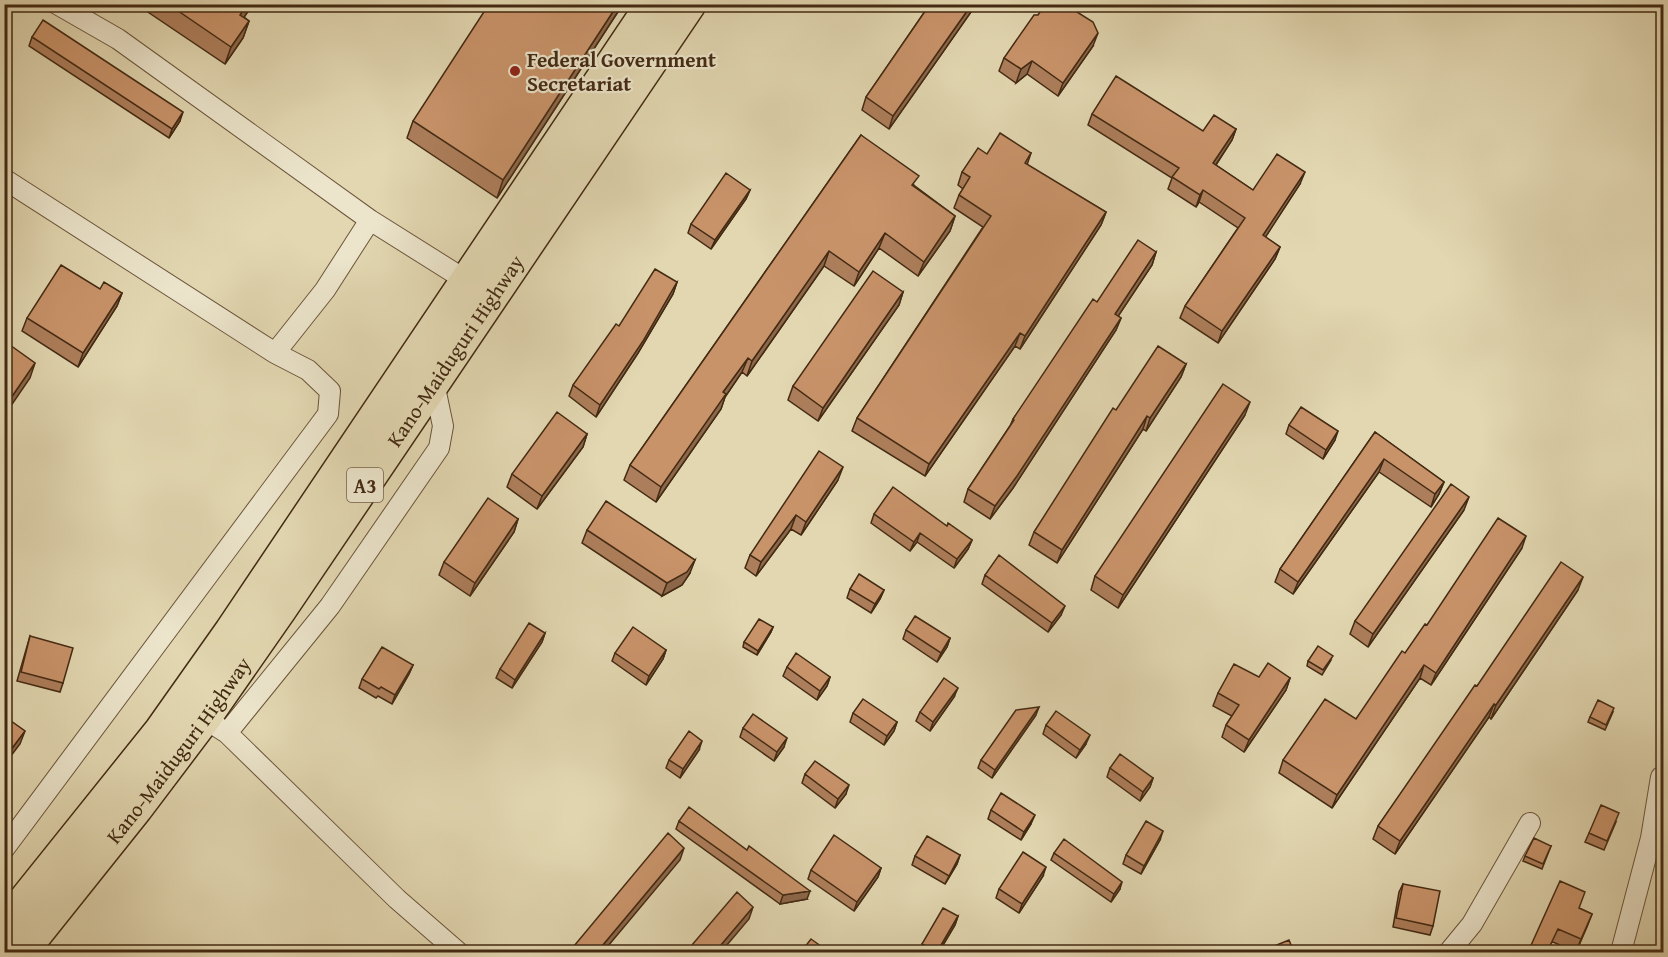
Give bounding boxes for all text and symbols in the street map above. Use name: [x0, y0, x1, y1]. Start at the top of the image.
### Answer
place label: Federal Government Secretariat: [527, 44, 716, 99]
marker: Federal Government Secretariat: [508, 64, 522, 78]
street label: Kano-Maiduguri Highway: [379, 248, 531, 453]
road number: A3: [347, 468, 383, 502]
street label: Kano-Maiduguri Highway: [98, 650, 258, 850]

